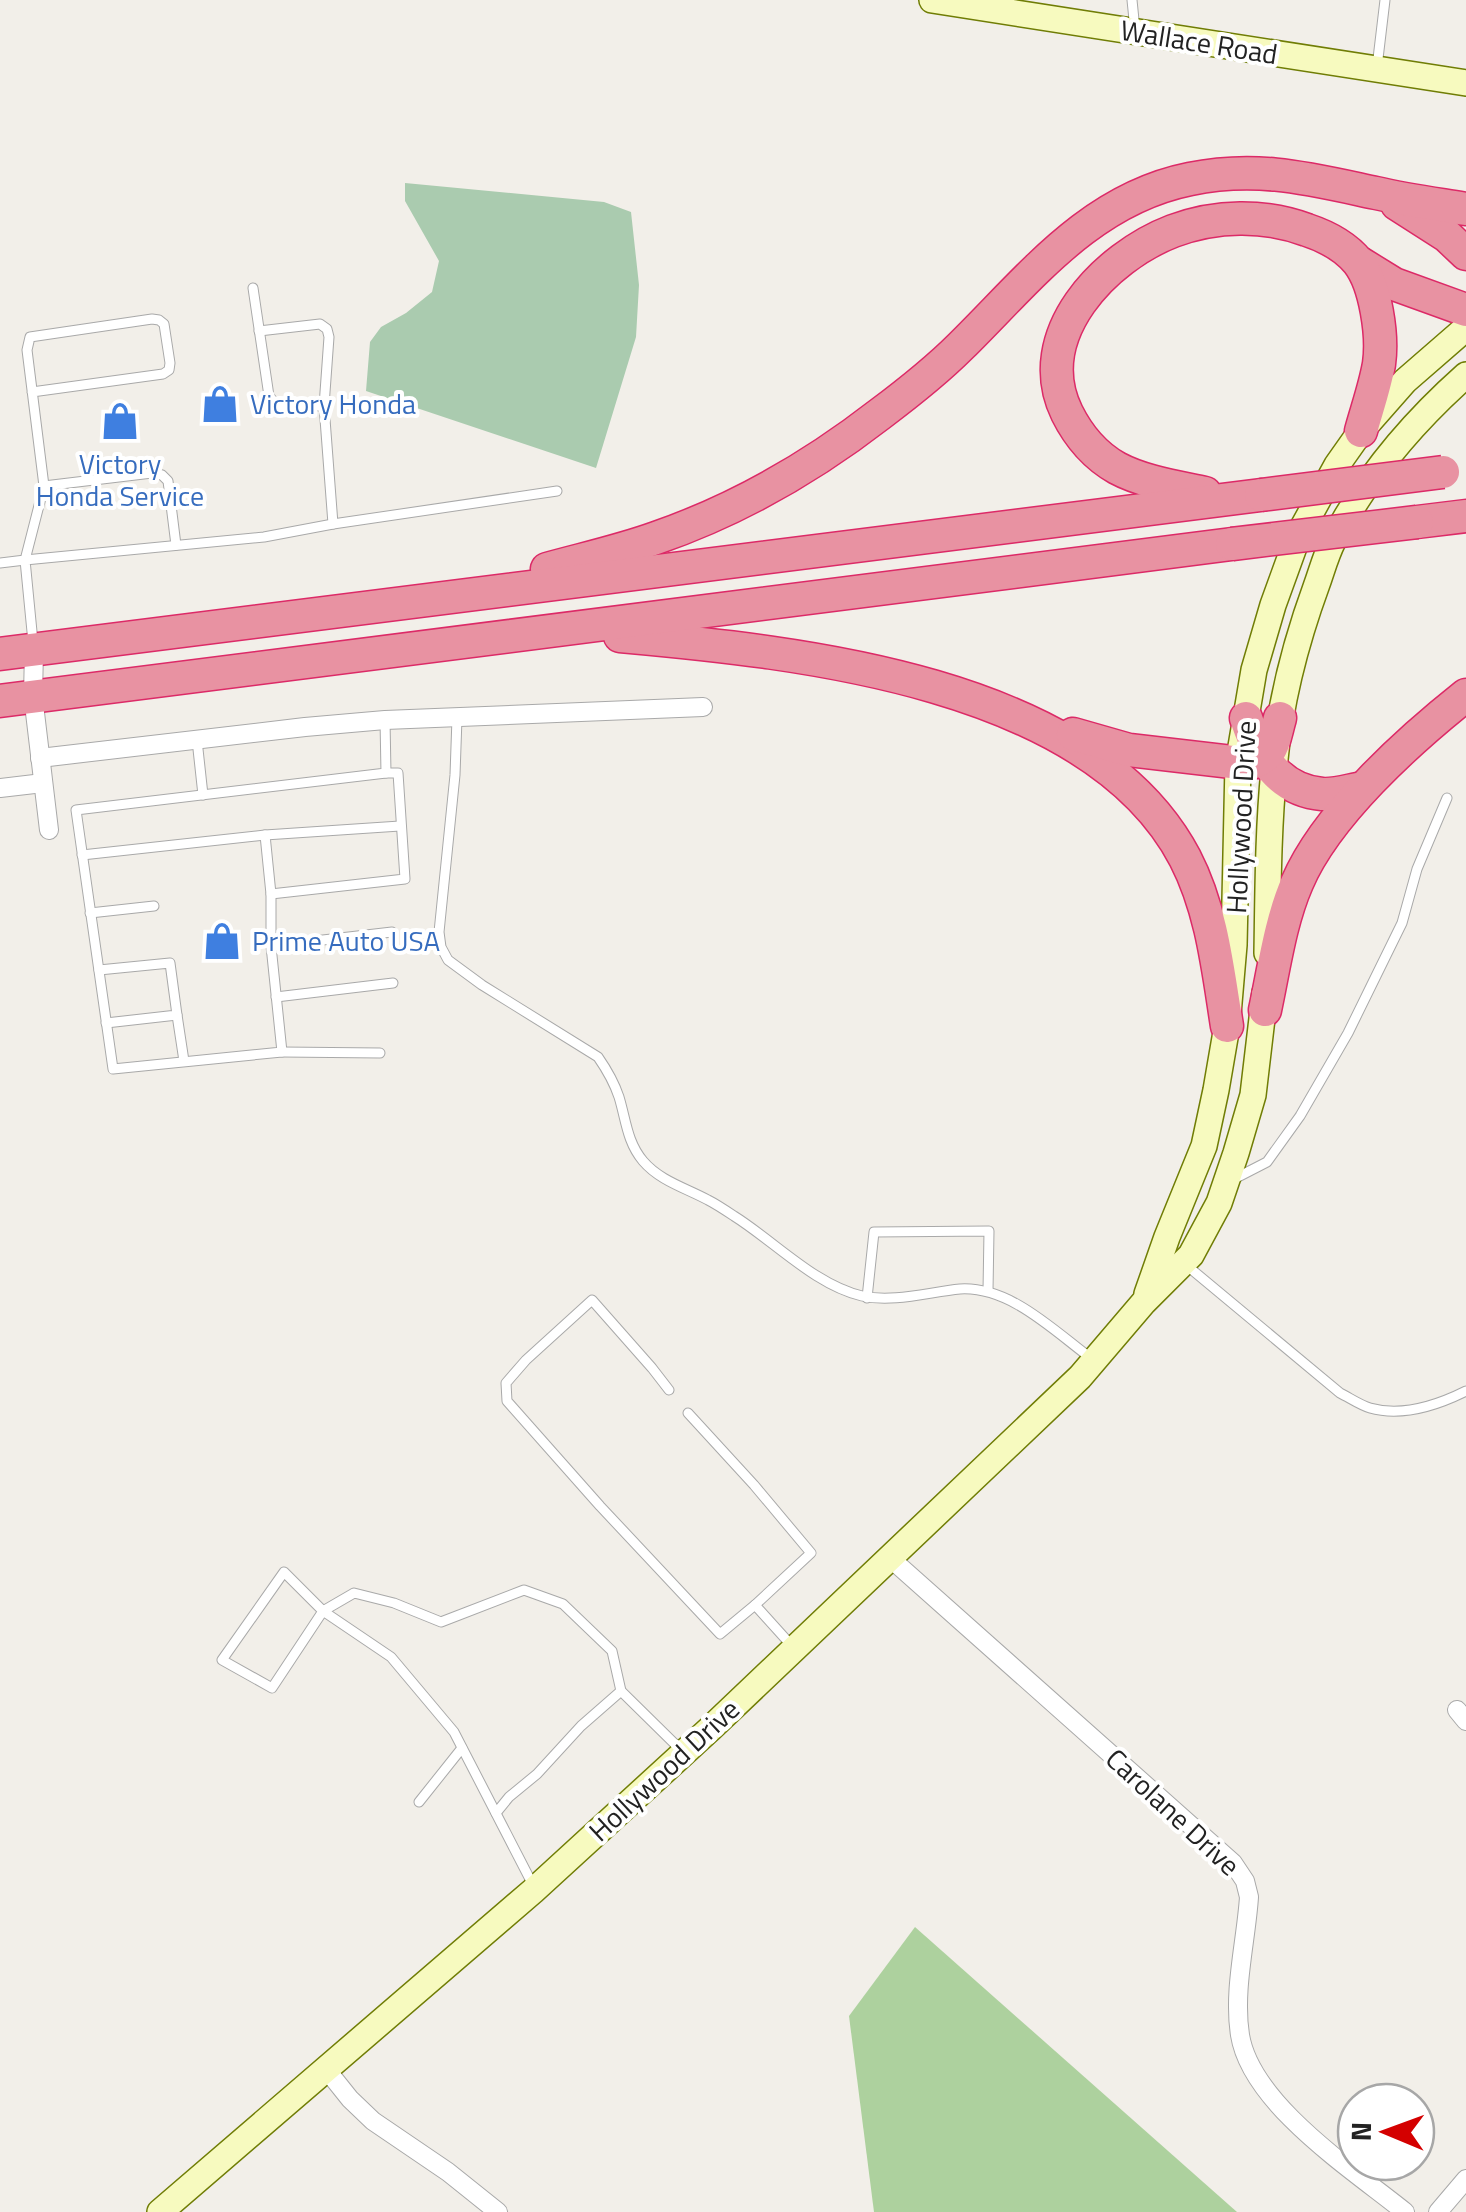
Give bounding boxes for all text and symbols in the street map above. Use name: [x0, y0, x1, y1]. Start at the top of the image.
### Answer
street label: Wallace Road: [1118, 8, 1281, 75]
place label: Victory Honda: [250, 382, 416, 425]
shop icon: Victory Honda: [199, 383, 241, 425]
shop icon: Victory Honda Service: [99, 400, 141, 442]
place label: Victory Honda Service: [36, 442, 204, 517]
street label: Hollywood Drive: [1214, 719, 1267, 914]
place label: Prime Auto USA: [252, 919, 440, 962]
shop icon: Prime Auto USA: [201, 920, 243, 962]
street label: Hollywood Drive: [578, 1688, 749, 1851]
street label: Carolane Drive: [1096, 1738, 1250, 1886]
north arrow: [1336, 2082, 1436, 2182]
text: N: [1339, 2121, 1382, 2142]

